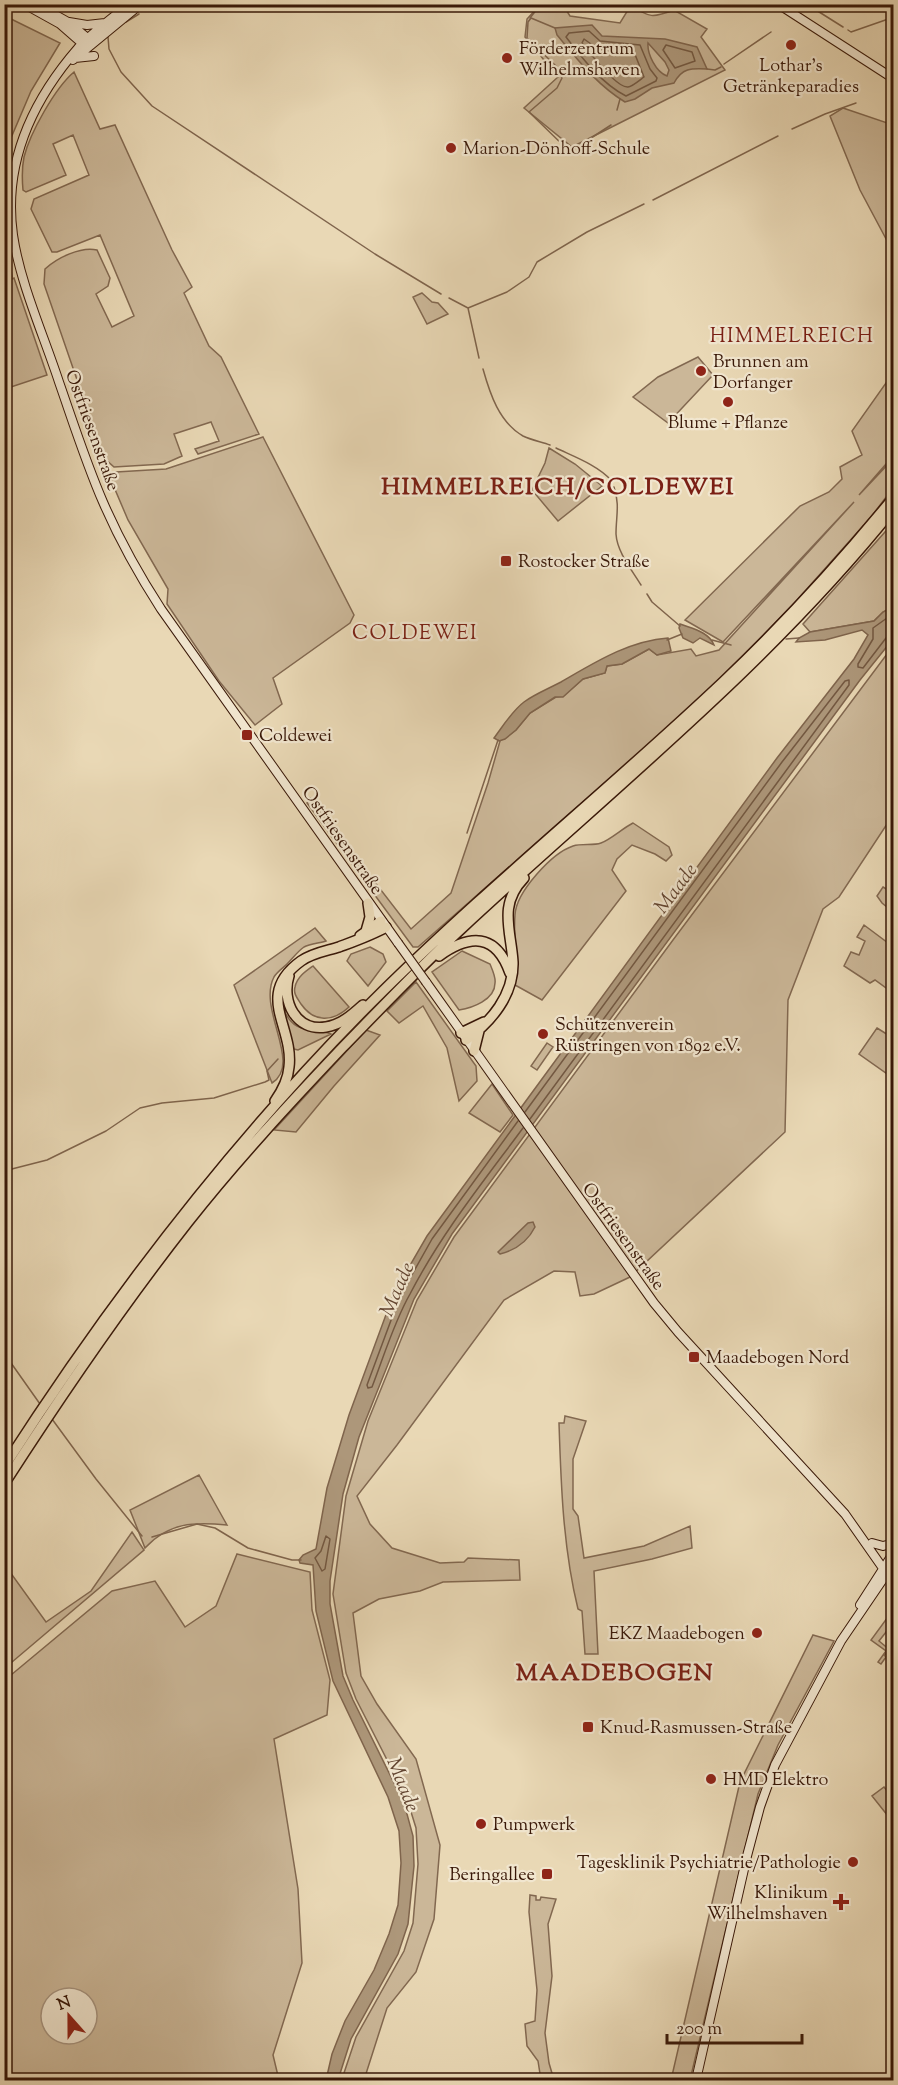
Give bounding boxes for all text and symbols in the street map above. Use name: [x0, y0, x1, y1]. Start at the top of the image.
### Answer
place label: Förderzentrum Wilhelmshaven: [519, 37, 641, 84]
marker: Lothar's Getränkeparadies: [784, 38, 798, 52]
marker: Förderzentrum Wilhelmshaven: [500, 51, 514, 65]
place label: Lothar's Getränkeparadies: [723, 54, 859, 101]
place label: Marion-Dönhoff-Schule: [463, 137, 650, 163]
marker: Marion-Dönhoff-Schule: [444, 141, 458, 155]
district label: HIMMELREICH: [710, 323, 874, 352]
place label: Brunnen am Dorfanger: [713, 350, 809, 397]
marker: Brunnen am Dorfanger: [694, 364, 708, 378]
street label: Ostfriesenstraße: [57, 366, 125, 495]
marker: Blume + Pflanze: [721, 395, 735, 409]
place label: Blume + Pflanze: [668, 411, 788, 437]
district label: HIMMELREICH/COLDEWEI: [381, 471, 735, 505]
place label: Rostocker Straße: [518, 550, 650, 576]
marker: Rostocker Straße: [499, 554, 513, 568]
district label: COLDEWEI: [352, 620, 478, 649]
place label: Coldewei: [259, 724, 332, 750]
marker: Coldewei: [240, 728, 254, 742]
street label: Ostfriesenstraße: [294, 782, 388, 901]
water label: Maade: [648, 858, 706, 921]
place label: Schützenverein Rüstringen von 1892 e.V.: [555, 1013, 741, 1060]
marker: Schützenverein Rüstringen von 1892 e.V.: [536, 1027, 550, 1041]
street label: Ostfriesenstraße: [574, 1178, 670, 1296]
water label: Maade: [374, 1258, 423, 1322]
place label: Maadebogen Nord: [706, 1346, 849, 1372]
marker: Maadebogen Nord: [687, 1350, 701, 1364]
place label: EKZ Maadebogen: [609, 1622, 745, 1648]
marker: EKZ Maadebogen: [750, 1626, 764, 1640]
district label: MAADEBOGEN: [516, 1657, 714, 1691]
place label: Knud-Rasmussen-Straße: [600, 1716, 792, 1742]
marker: Knud-Rasmussen-Straße: [581, 1720, 595, 1734]
water label: Maade: [378, 1753, 426, 1817]
place label: HMD Elektro: [723, 1768, 828, 1794]
marker: HMD Elektro: [704, 1772, 718, 1786]
place label: Pumpwerk: [493, 1813, 575, 1839]
marker: Pumpwerk: [474, 1817, 488, 1831]
place label: Tagesklinik Psychiatrie/Pathologie: [577, 1851, 841, 1877]
marker: Tagesklinik Psychiatrie/Pathologie: [846, 1855, 860, 1869]
place label: Beringallee: [449, 1863, 535, 1889]
marker: Beringallee: [540, 1867, 554, 1881]
place label: Klinikum Wilhelmshaven: [707, 1881, 828, 1928]
marker: Klinikum Wilhelmshaven: [832, 1893, 850, 1911]
north arrow: [39, 1986, 99, 2046]
text: N: [54, 1991, 75, 2017]
scale bar: [667, 2007, 802, 2045]
text: 200 m: [676, 2017, 722, 2043]

